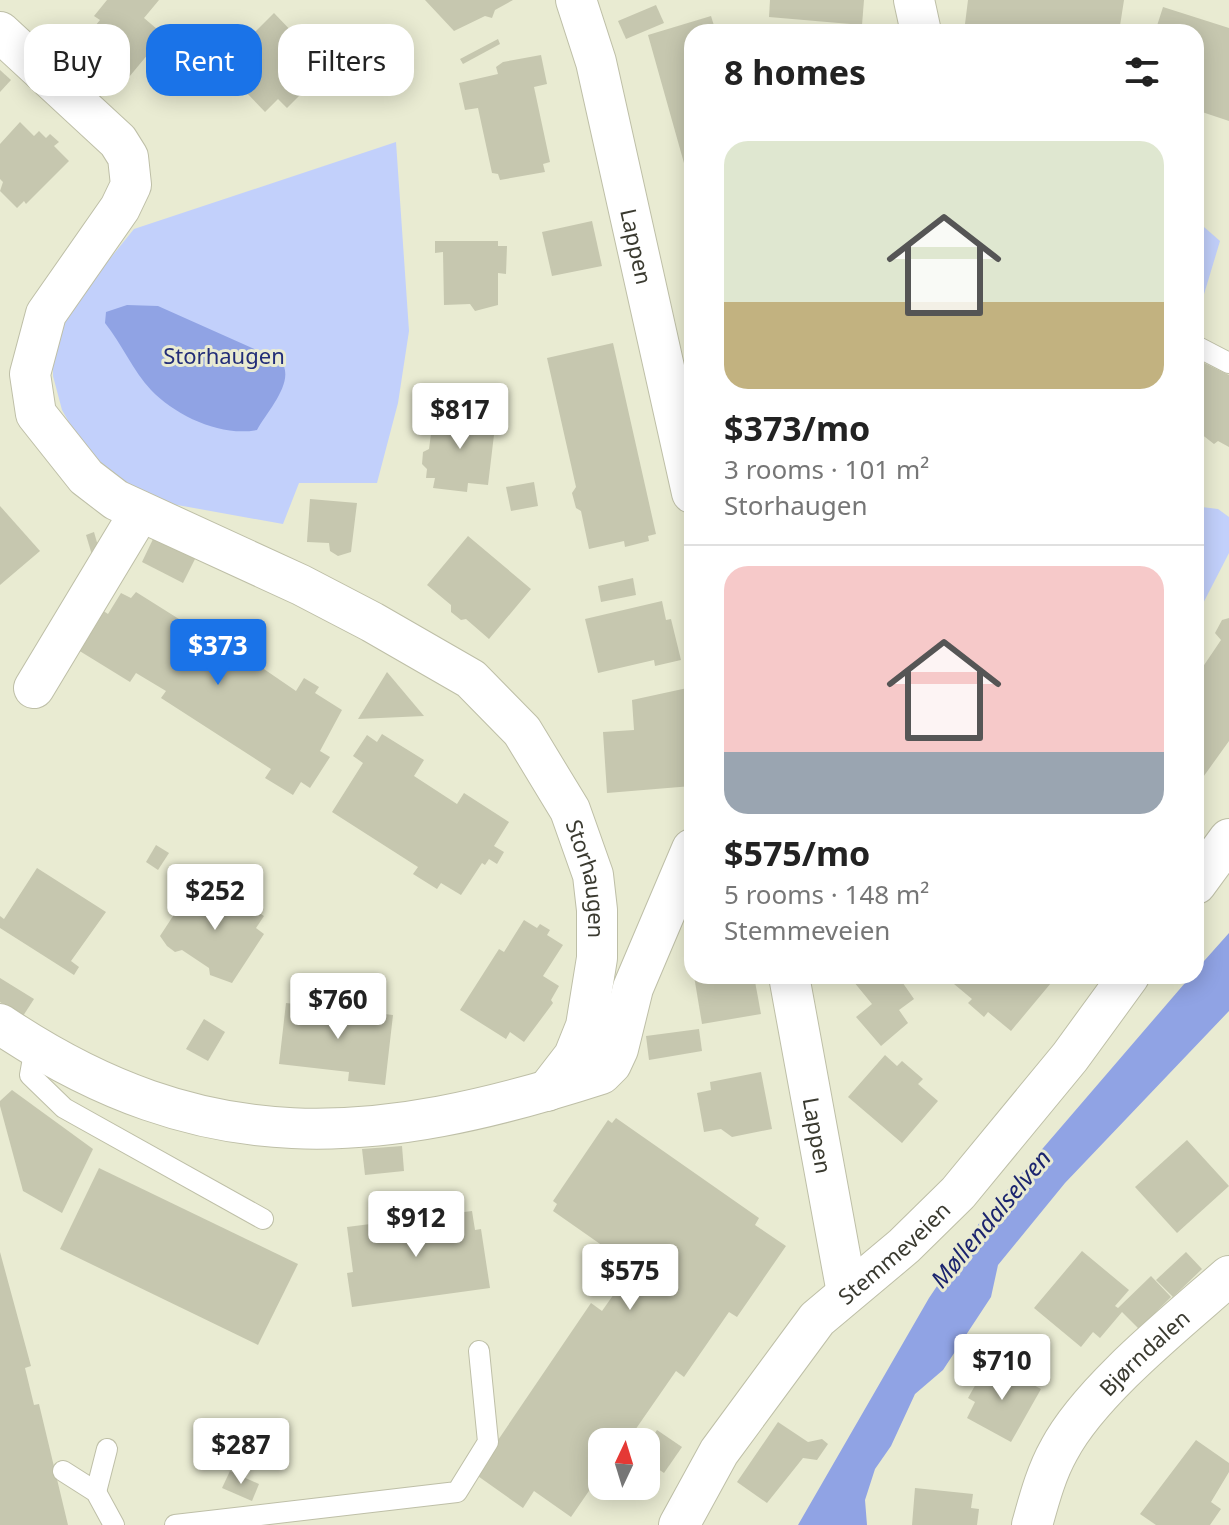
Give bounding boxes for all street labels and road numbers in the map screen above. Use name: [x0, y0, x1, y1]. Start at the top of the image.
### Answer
street label: Lappen: [614, 206, 660, 287]
street label: Storhaugen: [559, 815, 612, 938]
street label: Lappen: [796, 1095, 840, 1176]
street label: Stemmeveien: [831, 1194, 956, 1311]
street label: Bjørndalen: [1092, 1302, 1195, 1402]

